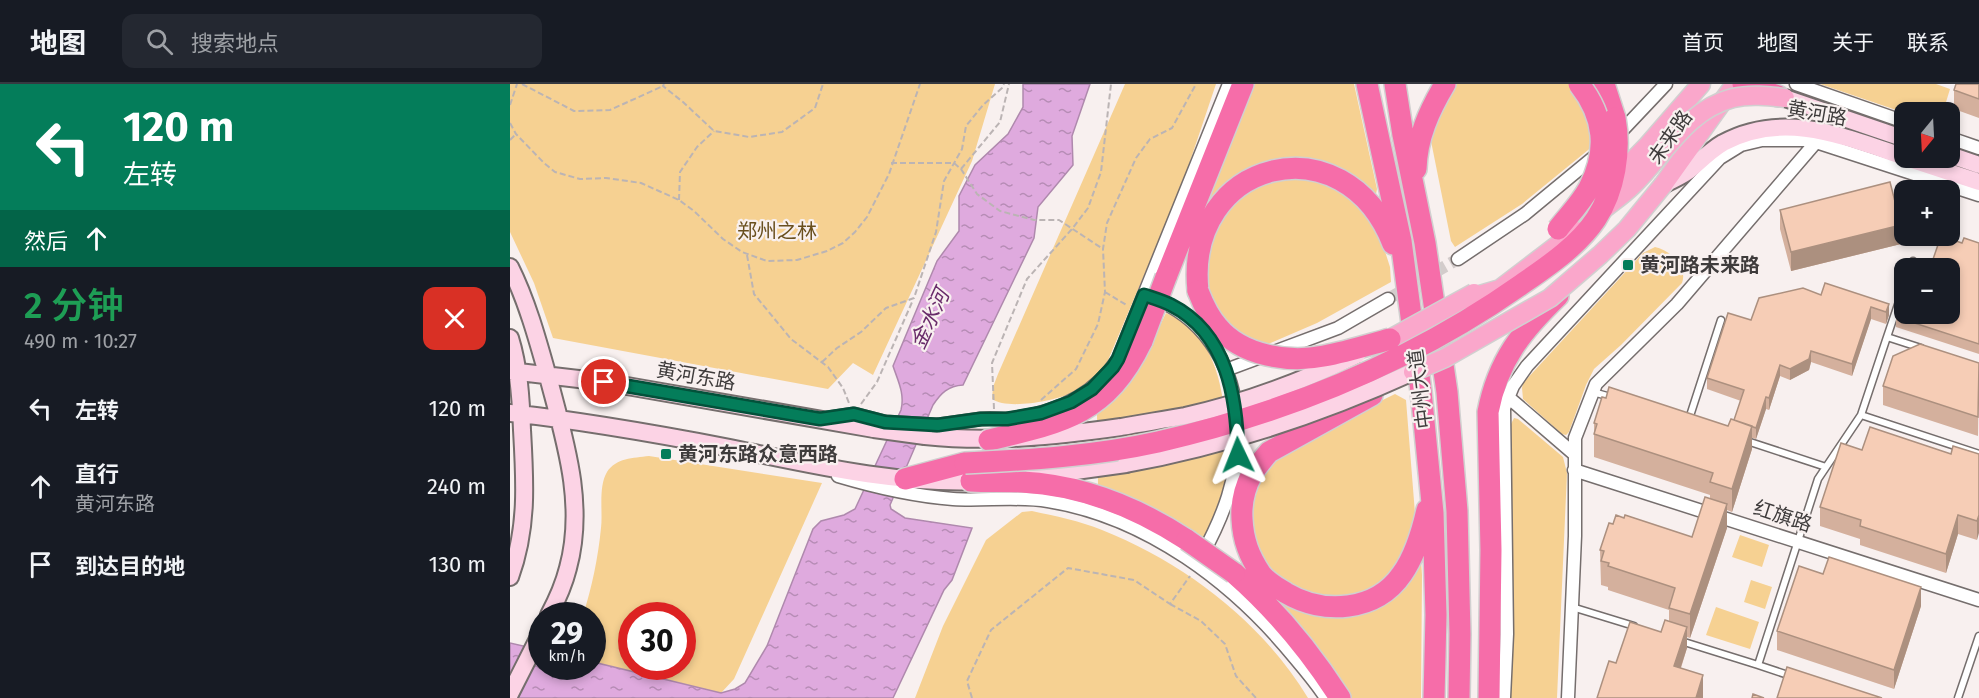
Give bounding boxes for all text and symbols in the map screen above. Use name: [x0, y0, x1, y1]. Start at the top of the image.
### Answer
search box: [122, 14, 542, 68]
icon: search: [143, 25, 176, 58]
text: 地图: [30, 27, 86, 60]
text: 搜索地点: [191, 30, 279, 57]
text: 首页: [1682, 30, 1724, 56]
text: 地图: [1757, 30, 1799, 56]
text: 关于: [1832, 30, 1874, 56]
text: 联系: [1907, 30, 1949, 56]
street label: 黄河路: [1785, 96, 1849, 130]
text: 120 m: [123, 102, 234, 152]
north arrow: [1894, 102, 1960, 168]
map controls: [1894, 102, 1960, 324]
street label: 未来路: [1643, 106, 1697, 168]
icon: left: [24, 108, 102, 186]
text: 左转: [123, 159, 177, 191]
button: +: [1894, 180, 1960, 246]
park label: 郑州之林: [737, 219, 817, 243]
icon: ahead: [80, 222, 113, 255]
text: 然后: [24, 228, 68, 255]
place label: 黄河路未来路: [1640, 253, 1760, 277]
marker: 黄河路未来路: [1621, 258, 1635, 272]
button: −: [1894, 258, 1960, 324]
water label: 金水河: [905, 281, 957, 353]
text: 2 分钟: [24, 284, 123, 328]
button: close: [423, 287, 486, 350]
text: 490 m · 10:27: [24, 329, 137, 353]
street label: 中州大道: [1403, 348, 1437, 430]
pin: [578, 356, 629, 407]
street label: 黄河东路: [655, 357, 737, 395]
icon: arrive: [587, 365, 620, 398]
icon: left: [24, 392, 57, 425]
text: 120 m: [429, 395, 486, 422]
text: 左转: [75, 397, 119, 424]
position arrow: [1206, 423, 1270, 487]
place label: 黄河东路众意西路: [678, 442, 838, 466]
marker: 黄河东路众意西路: [659, 447, 673, 461]
text: 直行: [75, 461, 119, 488]
icon: ahead: [24, 470, 57, 503]
text: 240 m: [427, 473, 486, 500]
text: 黄河东路: [75, 492, 155, 516]
street label: 红旗路: [1751, 495, 1815, 537]
icon: arrive: [24, 548, 57, 581]
text: 130 m: [429, 551, 486, 578]
text: 到达目的地: [75, 553, 185, 580]
speed limit sign: 30: [618, 602, 696, 680]
text: 29: [551, 616, 583, 652]
text: km/h: [548, 647, 586, 665]

